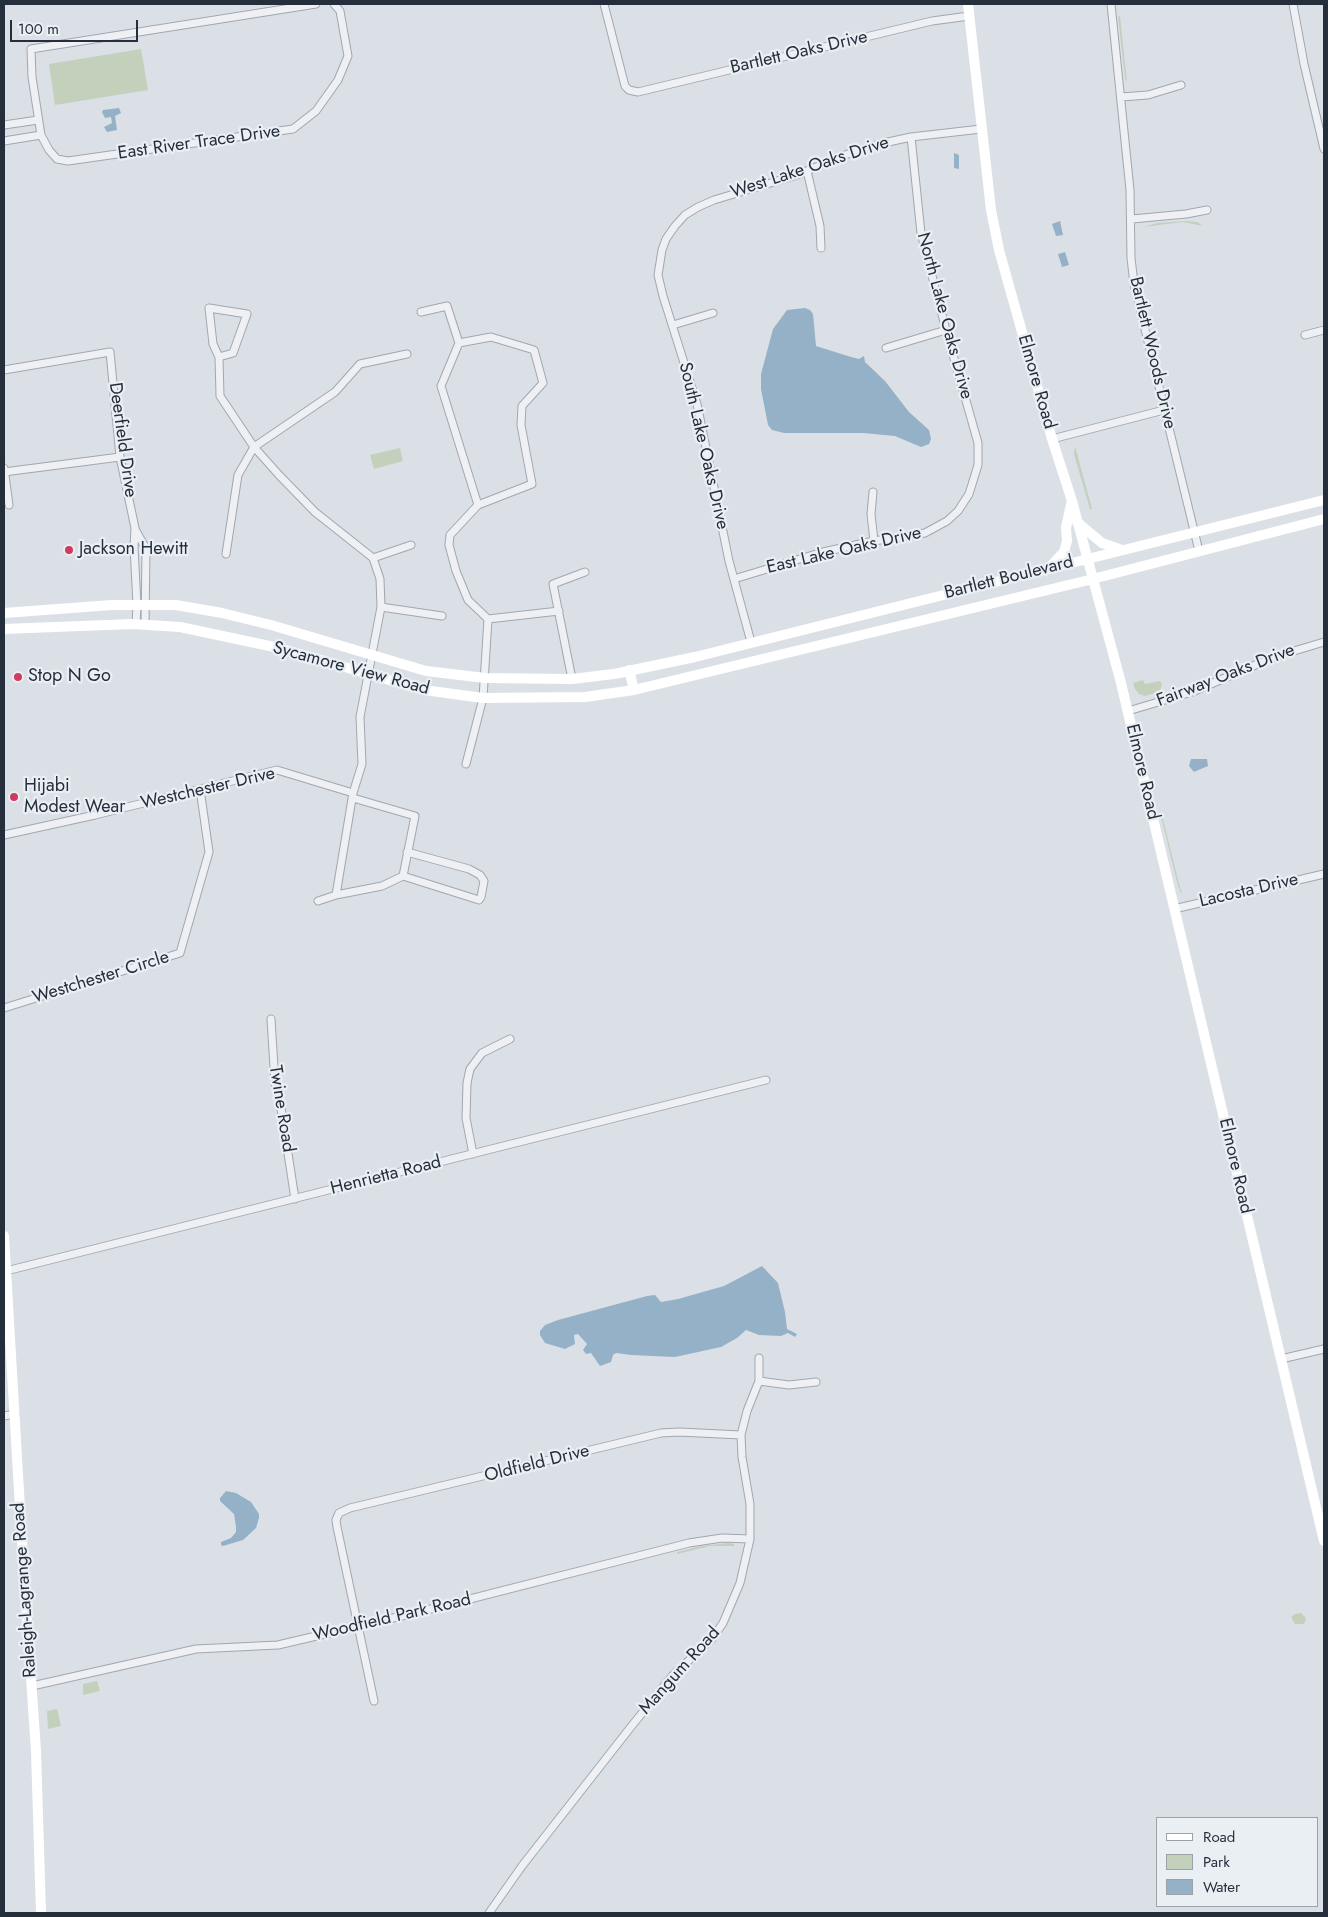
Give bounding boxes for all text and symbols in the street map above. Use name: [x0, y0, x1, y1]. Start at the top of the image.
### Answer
scale bar: [12, 10, 140, 42]
text: 100 m: [18, 18, 59, 40]
street label: Bartlett Oaks Drive: [728, 27, 870, 79]
street label: East River Trace Drive: [116, 121, 282, 165]
street label: West Lake Oaks Drive: [728, 132, 892, 204]
street label: North Lake Oaks Drive: [911, 230, 977, 402]
street label: Bartlett Woods Drive: [1124, 275, 1180, 431]
street label: Elmore Road: [1012, 332, 1060, 432]
street label: South Lake Oaks Drive: [673, 360, 733, 532]
street label: Deerfield Drive: [103, 381, 141, 499]
street label: East Lake Oaks Drive: [765, 523, 923, 579]
place label: Jackson Hewitt: [79, 539, 188, 561]
marker: Jackson Hewitt: [63, 544, 75, 556]
street label: Bartlett Boulevard: [942, 552, 1076, 604]
street label: Sycamore View Road: [270, 638, 432, 700]
street label: Fairway Oaks Drive: [1154, 640, 1298, 712]
place label: Stop N Go: [28, 666, 111, 688]
marker: Stop N Go: [12, 671, 24, 683]
street label: Elmore Road: [1121, 722, 1163, 822]
street label: Westchester Drive: [139, 763, 277, 815]
place label: Hijabi Modest Wear: [24, 776, 125, 819]
marker: Hijabi Modest Wear: [8, 791, 20, 803]
street label: Lacosta Drive: [1197, 869, 1301, 913]
street label: Westchester Circle: [30, 947, 172, 1009]
street label: Twine Road: [263, 1064, 299, 1154]
street label: Elmore Road: [1214, 1116, 1256, 1216]
street label: Henrietta Road: [328, 1152, 444, 1200]
street label: Oldfield Drive: [482, 1441, 592, 1487]
street label: Raleigh-Lagrange Road: [8, 1502, 42, 1678]
street label: Woodfield Park Road: [311, 1589, 473, 1647]
street label: Mangum Road: [635, 1623, 725, 1719]
legend: [1156, 1817, 1318, 1907]
text: Road: [1203, 1826, 1235, 1848]
text: Park: [1203, 1851, 1230, 1873]
text: Water: [1203, 1876, 1240, 1898]

